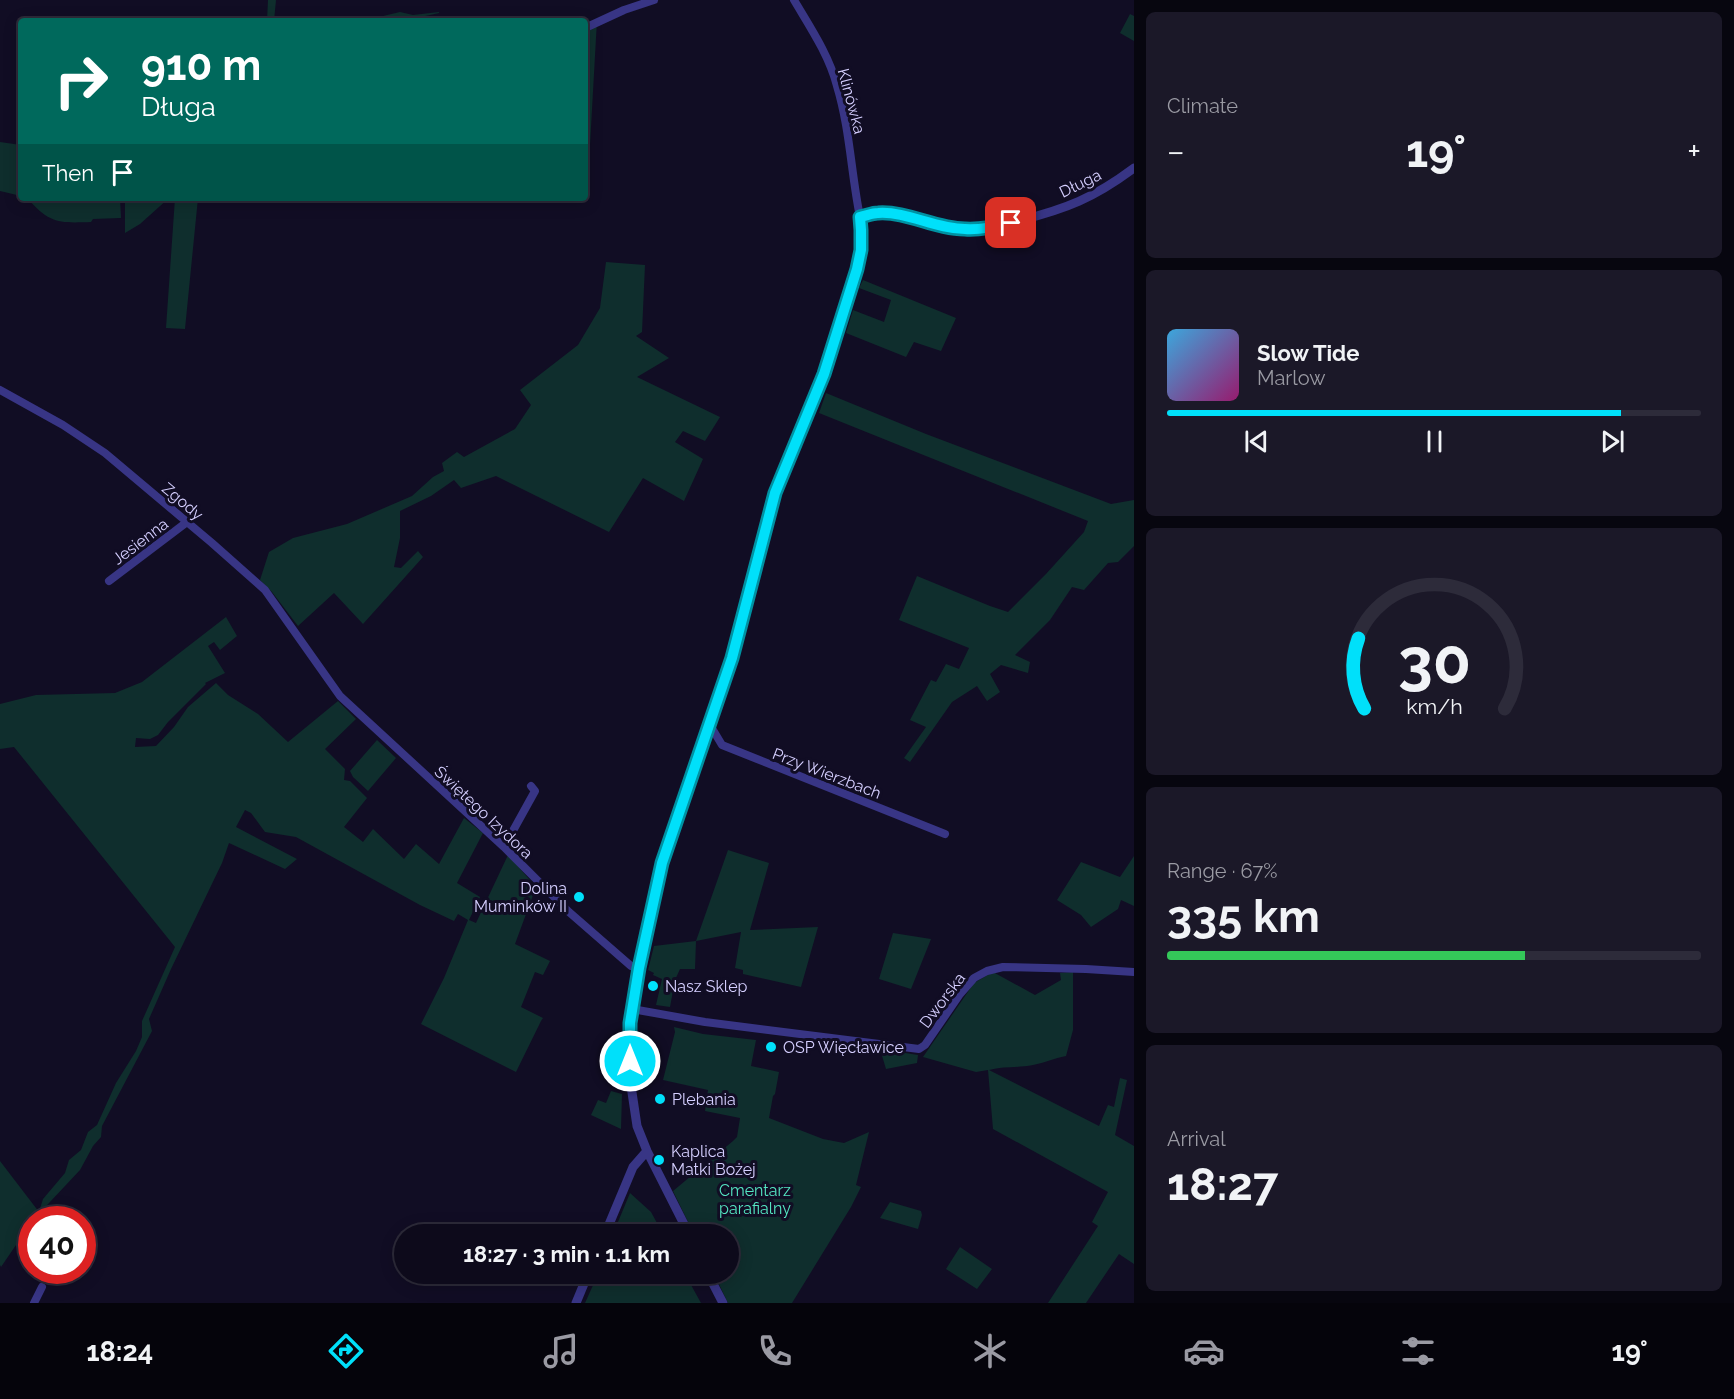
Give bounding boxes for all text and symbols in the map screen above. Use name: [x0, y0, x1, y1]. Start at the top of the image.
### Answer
text: 910 m: [141, 41, 261, 90]
icon: right: [42, 42, 120, 120]
street label: Klinówka: [834, 66, 869, 136]
text: Długa: [141, 91, 216, 122]
text: Climate: [1167, 94, 1238, 118]
text: 19°: [1406, 125, 1466, 178]
text: −: [1167, 132, 1185, 171]
text: +: [1687, 132, 1701, 171]
icon: arrive: [106, 156, 139, 189]
text: Then: [42, 160, 94, 186]
street label: Długa: [1056, 165, 1104, 202]
pin: [985, 197, 1036, 248]
icon: arrive: [994, 206, 1027, 239]
text: Slow Tide: [1257, 340, 1359, 366]
text: Marlow: [1257, 366, 1326, 390]
icon: previous: [1240, 425, 1273, 458]
icon: pause: [1418, 425, 1451, 458]
icon: next: [1596, 425, 1629, 458]
street label: Zgody: [158, 479, 207, 524]
street label: Jesienna: [109, 514, 172, 569]
text: 30: [1397, 624, 1471, 698]
text: km/h: [1406, 694, 1462, 719]
street label: Przy Wierzbach: [770, 744, 884, 803]
street label: Świętego Izydora: [431, 761, 537, 863]
text: Range · 67%: [1167, 859, 1278, 883]
place label: Dolina Muminków II: [474, 879, 567, 916]
marker: Dolina Muminków II: [572, 890, 586, 904]
text: 335 km: [1167, 890, 1320, 943]
street label: Dworska: [915, 969, 969, 1032]
place label: Nasz Sklep: [665, 977, 748, 996]
marker: Nasz Sklep: [646, 979, 660, 993]
position arrow: [598, 1029, 662, 1093]
place label: OSP Więcławice: [783, 1038, 904, 1057]
marker: OSP Więcławice: [764, 1040, 778, 1054]
place label: Plebania: [672, 1090, 736, 1109]
marker: Plebania: [653, 1092, 667, 1106]
text: Arrival: [1167, 1127, 1226, 1151]
place label: Kaplica Matki Bożej: [671, 1142, 756, 1179]
marker: Kaplica Matki Bożej: [652, 1153, 666, 1167]
text: 18:27: [1167, 1158, 1278, 1211]
park label: Cmentarz parafialny: [719, 1181, 791, 1218]
speed limit sign: 40: [18, 1206, 96, 1284]
text: 18:27 · 3 min · 1.1 km: [463, 1241, 670, 1267]
icon: directions: [325, 1330, 367, 1372]
icon: music: [540, 1330, 582, 1372]
icon: phone: [754, 1330, 796, 1372]
icon: climate: [969, 1330, 1011, 1372]
icon: car: [1183, 1330, 1225, 1372]
icon: filters: [1397, 1330, 1439, 1372]
text: 18:24: [86, 1336, 153, 1367]
text: 19°: [1612, 1336, 1648, 1367]

